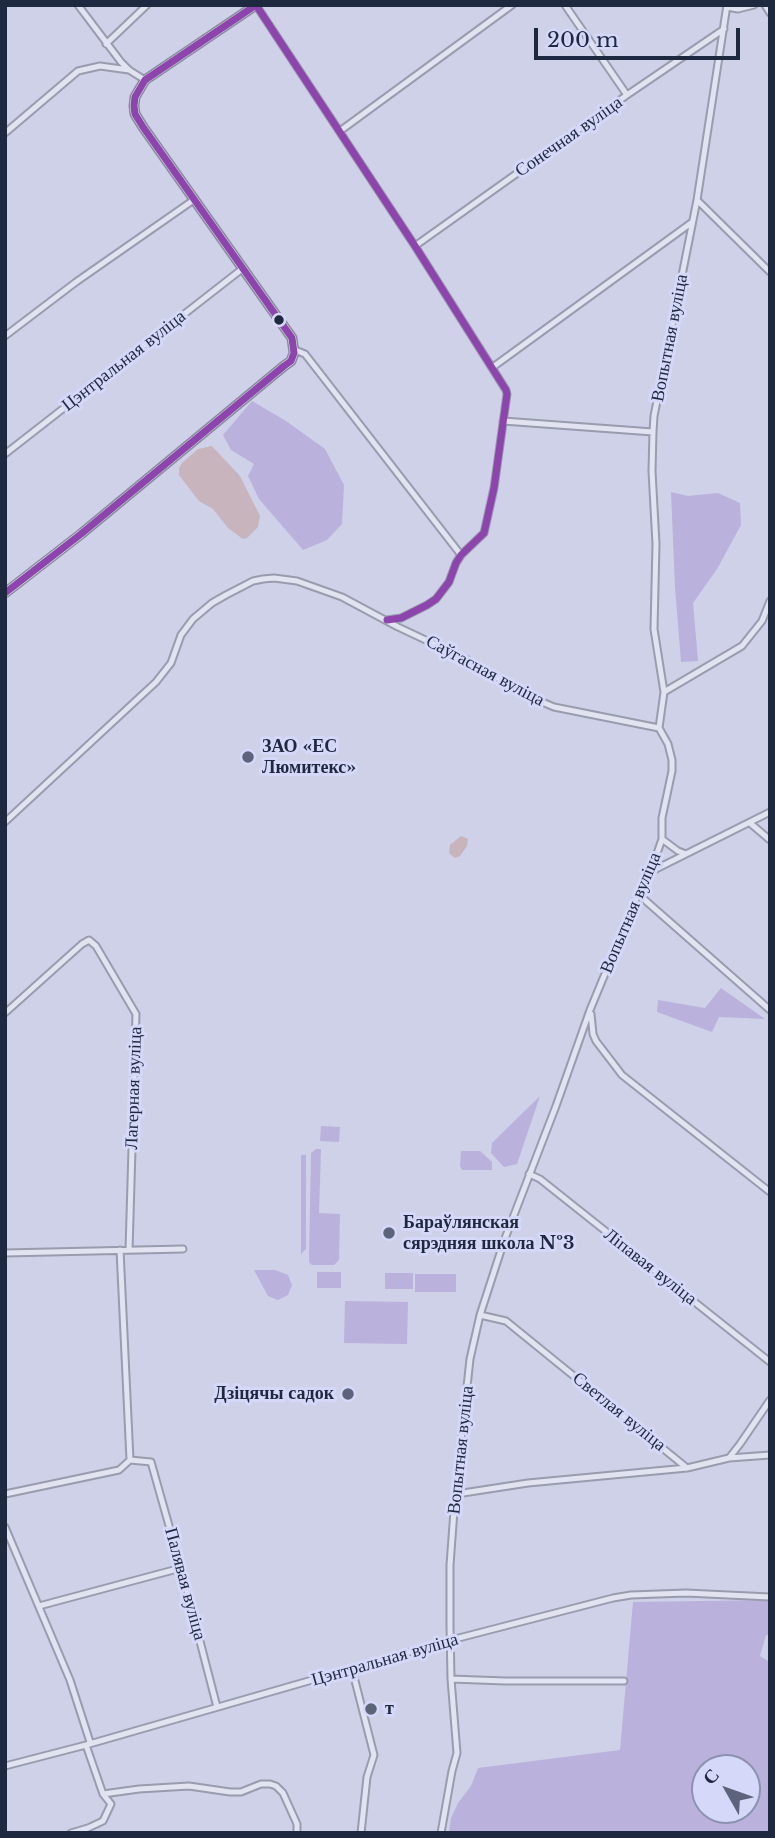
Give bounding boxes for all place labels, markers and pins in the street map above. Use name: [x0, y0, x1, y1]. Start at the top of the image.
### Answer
unlabelled marker: [272, 313, 286, 327]
place label: ЗАО «ЕС Люмитекс»: [262, 736, 356, 778]
marker: ЗАО «ЕС Люмитекс»: [240, 749, 256, 765]
place label: Бараўлянская сярэдняя школа №3: [403, 1212, 575, 1254]
marker: Бараўлянская сярэдняя школа №3: [381, 1225, 397, 1241]
place label: Дзіцячы садок: [214, 1383, 334, 1405]
marker: Дзіцячы садок: [340, 1386, 356, 1402]
place label: т: [385, 1698, 394, 1720]
marker: т: [363, 1701, 379, 1717]

